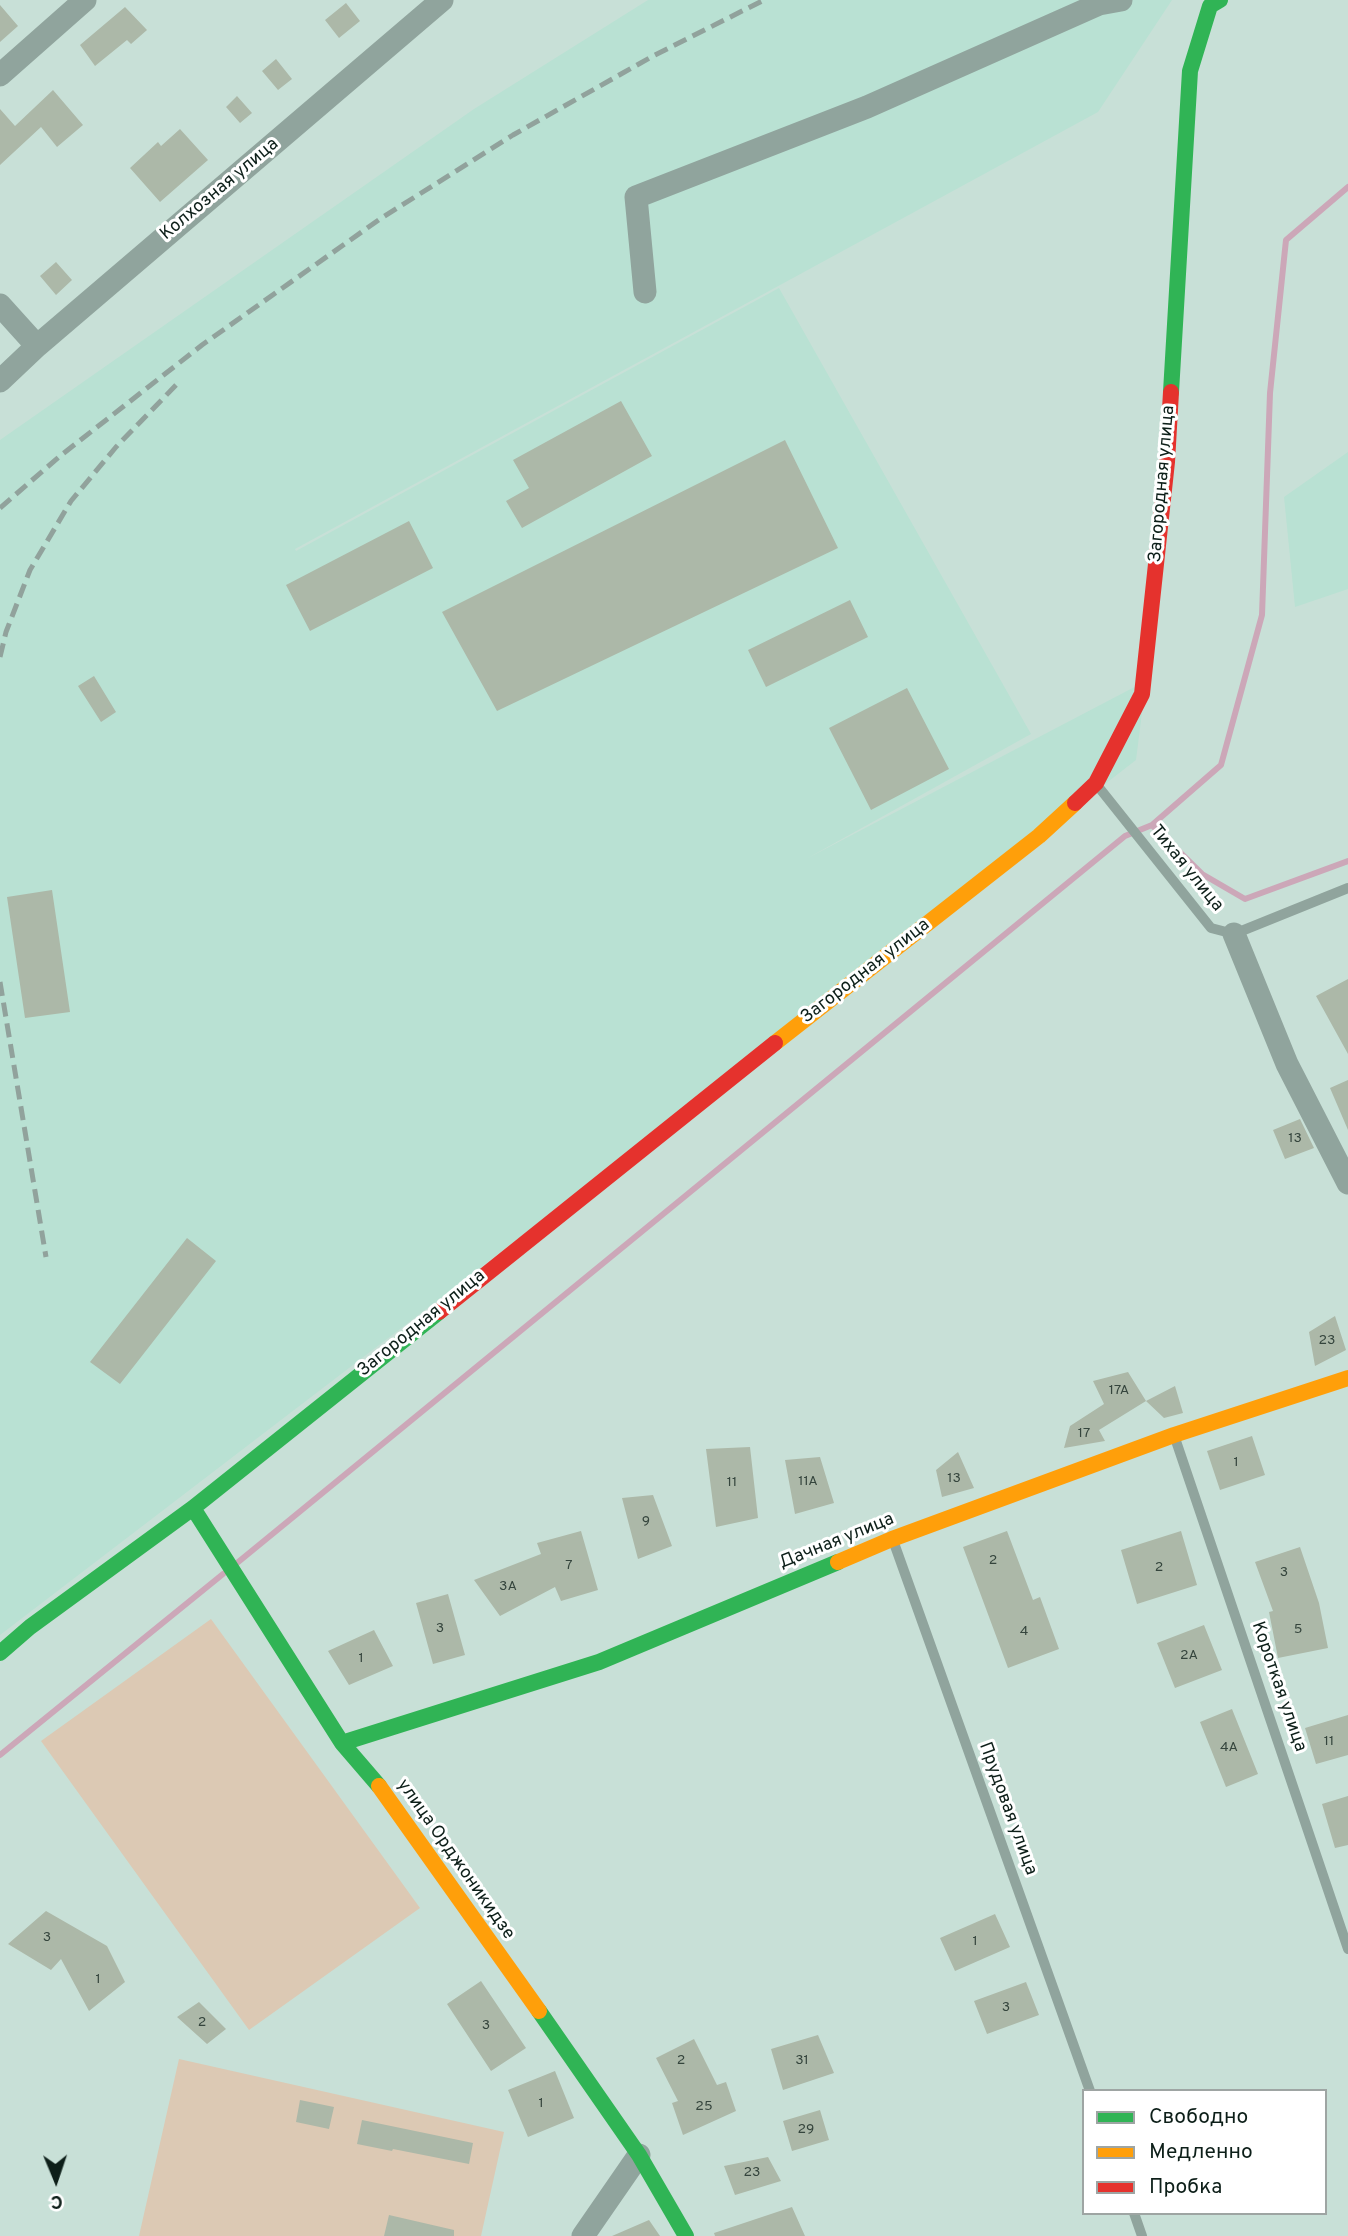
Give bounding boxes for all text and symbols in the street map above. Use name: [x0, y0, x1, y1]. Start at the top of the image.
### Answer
street label: Колхозная улица: [156, 134, 284, 246]
street label: Загородная улица: [1145, 404, 1181, 564]
street label: Тихая улица: [1145, 822, 1227, 916]
street label: Загородная улица: [797, 915, 935, 1029]
house number: 13: [1288, 1131, 1302, 1147]
street label: Загородная улица: [354, 1266, 490, 1382]
house number: 23: [1319, 1333, 1335, 1349]
house number: 17А: [1109, 1383, 1129, 1399]
house number: 17: [1078, 1426, 1090, 1442]
house number: 1: [1233, 1455, 1239, 1471]
house number: 13: [947, 1471, 961, 1487]
house number: 11А: [798, 1474, 818, 1490]
house number: 11: [727, 1475, 737, 1491]
street label: Дачная улица: [776, 1509, 898, 1575]
house number: 9: [642, 1514, 650, 1530]
house number: 2: [989, 1553, 997, 1569]
house number: 7: [565, 1558, 573, 1574]
house number: 2: [1155, 1560, 1163, 1576]
house number: 3: [1280, 1565, 1288, 1581]
house number: 3А: [499, 1579, 517, 1595]
street label: Короткая улица: [1246, 1619, 1310, 1755]
house number: 3: [436, 1621, 444, 1637]
house number: 5: [1294, 1622, 1302, 1638]
house number: 4: [1020, 1624, 1028, 1640]
house number: 2А: [1180, 1648, 1198, 1664]
house number: 1: [358, 1651, 364, 1667]
house number: 11: [1324, 1734, 1334, 1750]
street label: Прудовая улица: [973, 1740, 1041, 1878]
house number: 4А: [1220, 1740, 1238, 1756]
street label: улица Орджоникидзе: [391, 1776, 519, 1944]
house number: 3: [43, 1930, 51, 1946]
house number: 1: [972, 1934, 978, 1950]
house number: 1: [95, 1972, 101, 1988]
house number: 3: [1002, 2000, 1010, 2016]
house number: 2: [198, 2015, 206, 2031]
house number: 3: [482, 2018, 490, 2034]
house number: 2: [677, 2053, 685, 2069]
house number: 31: [795, 2053, 809, 2069]
legend: [1082, 2089, 1327, 2215]
house number: 1: [538, 2096, 544, 2112]
house number: 25: [695, 2099, 713, 2115]
text: Свободно: [1149, 2104, 1248, 2131]
house number: 29: [798, 2122, 814, 2138]
text: Медленно: [1149, 2139, 1253, 2166]
north arrow: [21, 2145, 91, 2215]
house number: 23: [744, 2165, 760, 2181]
text: Пробка: [1149, 2174, 1222, 2201]
text: С: [50, 2189, 63, 2213]

